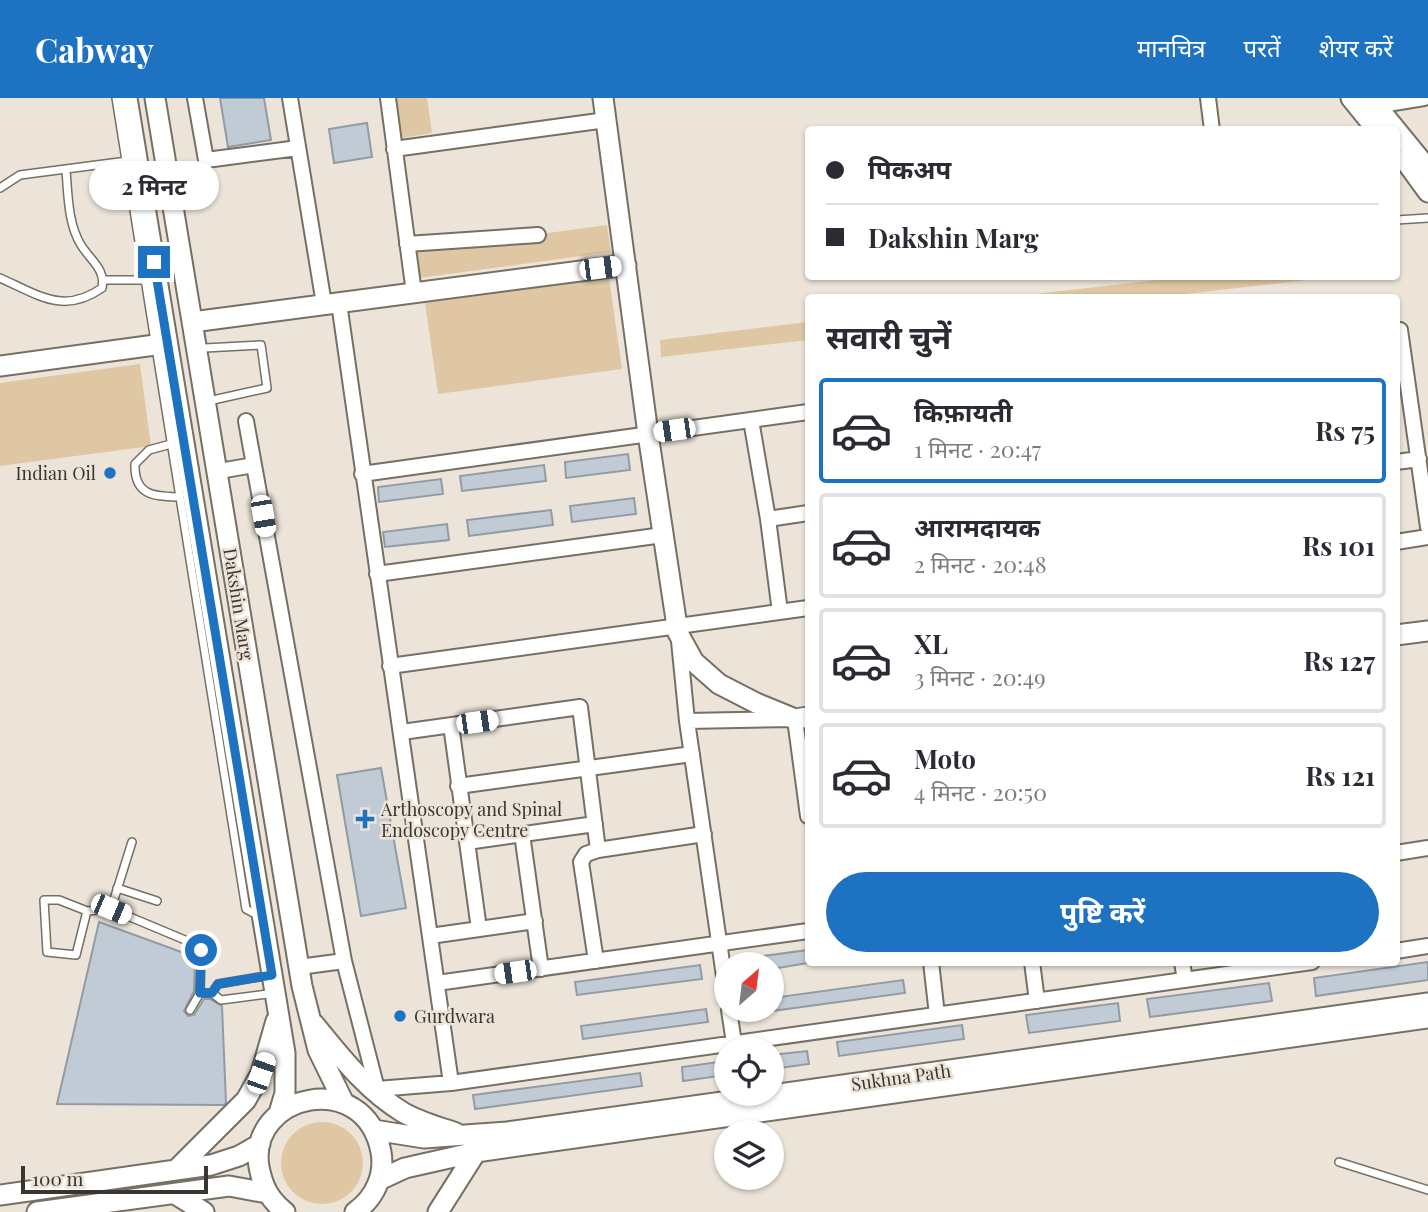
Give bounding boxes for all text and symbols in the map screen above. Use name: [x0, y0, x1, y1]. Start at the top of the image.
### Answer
text: Cabway: [35, 27, 154, 71]
text: मानचित्र: [1137, 31, 1206, 63]
text: परतें: [1244, 31, 1281, 63]
text: शेयर करें: [1319, 31, 1393, 63]
text: पिकअप: [868, 151, 951, 186]
callout: 2 मिनट: [89, 160, 219, 209]
text: 2 मिनट: [121, 170, 187, 201]
text: Dakshin Marg: [868, 220, 1039, 255]
route end: [138, 246, 170, 278]
car: [578, 255, 623, 281]
text: सवारी चुनें: [826, 314, 951, 357]
text: किफ़ायती: [914, 394, 1013, 429]
icon: car: [830, 399, 893, 462]
text: Rs 75: [1315, 413, 1375, 448]
car: [652, 417, 697, 443]
text: 1 मिनट · 20:47: [914, 433, 1041, 464]
place label: Indian Oil: [15, 461, 96, 485]
marker: Indian Oil: [102, 465, 118, 481]
car: [250, 493, 277, 539]
text: आरामदायक: [914, 509, 1040, 544]
icon: car: [830, 514, 893, 577]
text: Rs 101: [1302, 528, 1375, 563]
street label: Dakshin Marg: [218, 546, 260, 662]
text: 2 मिनट · 20:48: [914, 548, 1047, 579]
text: XL: [914, 626, 948, 661]
icon: car: [830, 629, 893, 692]
text: Rs 127: [1304, 643, 1375, 678]
text: 3 मिनट · 20:49: [914, 661, 1046, 692]
car: [455, 709, 500, 735]
text: Moto: [914, 741, 976, 776]
icon: car: [830, 744, 893, 807]
text: Rs 121: [1305, 758, 1375, 793]
text: 4 मिनट · 20:50: [914, 776, 1047, 807]
place label: Arthoscopy and Spinal Endoscopy Centre: [380, 797, 562, 842]
marker: Arthoscopy and Spinal Endoscopy Centre: [355, 809, 375, 829]
button: पुष्टि करें: [826, 872, 1379, 952]
car: [88, 891, 135, 927]
route start: [185, 934, 217, 966]
north arrow: [714, 952, 784, 1022]
map controls: [714, 952, 784, 1190]
car: [493, 959, 538, 985]
place label: Gurdwara: [414, 1004, 495, 1028]
marker: Gurdwara: [392, 1008, 408, 1024]
button: locate: [714, 1036, 784, 1106]
car: [245, 1050, 278, 1096]
street label: Sukhna Path: [850, 1058, 953, 1096]
button: layers: [714, 1120, 784, 1190]
scale bar: [21, 1163, 208, 1195]
text: 100 m: [32, 1165, 83, 1191]

